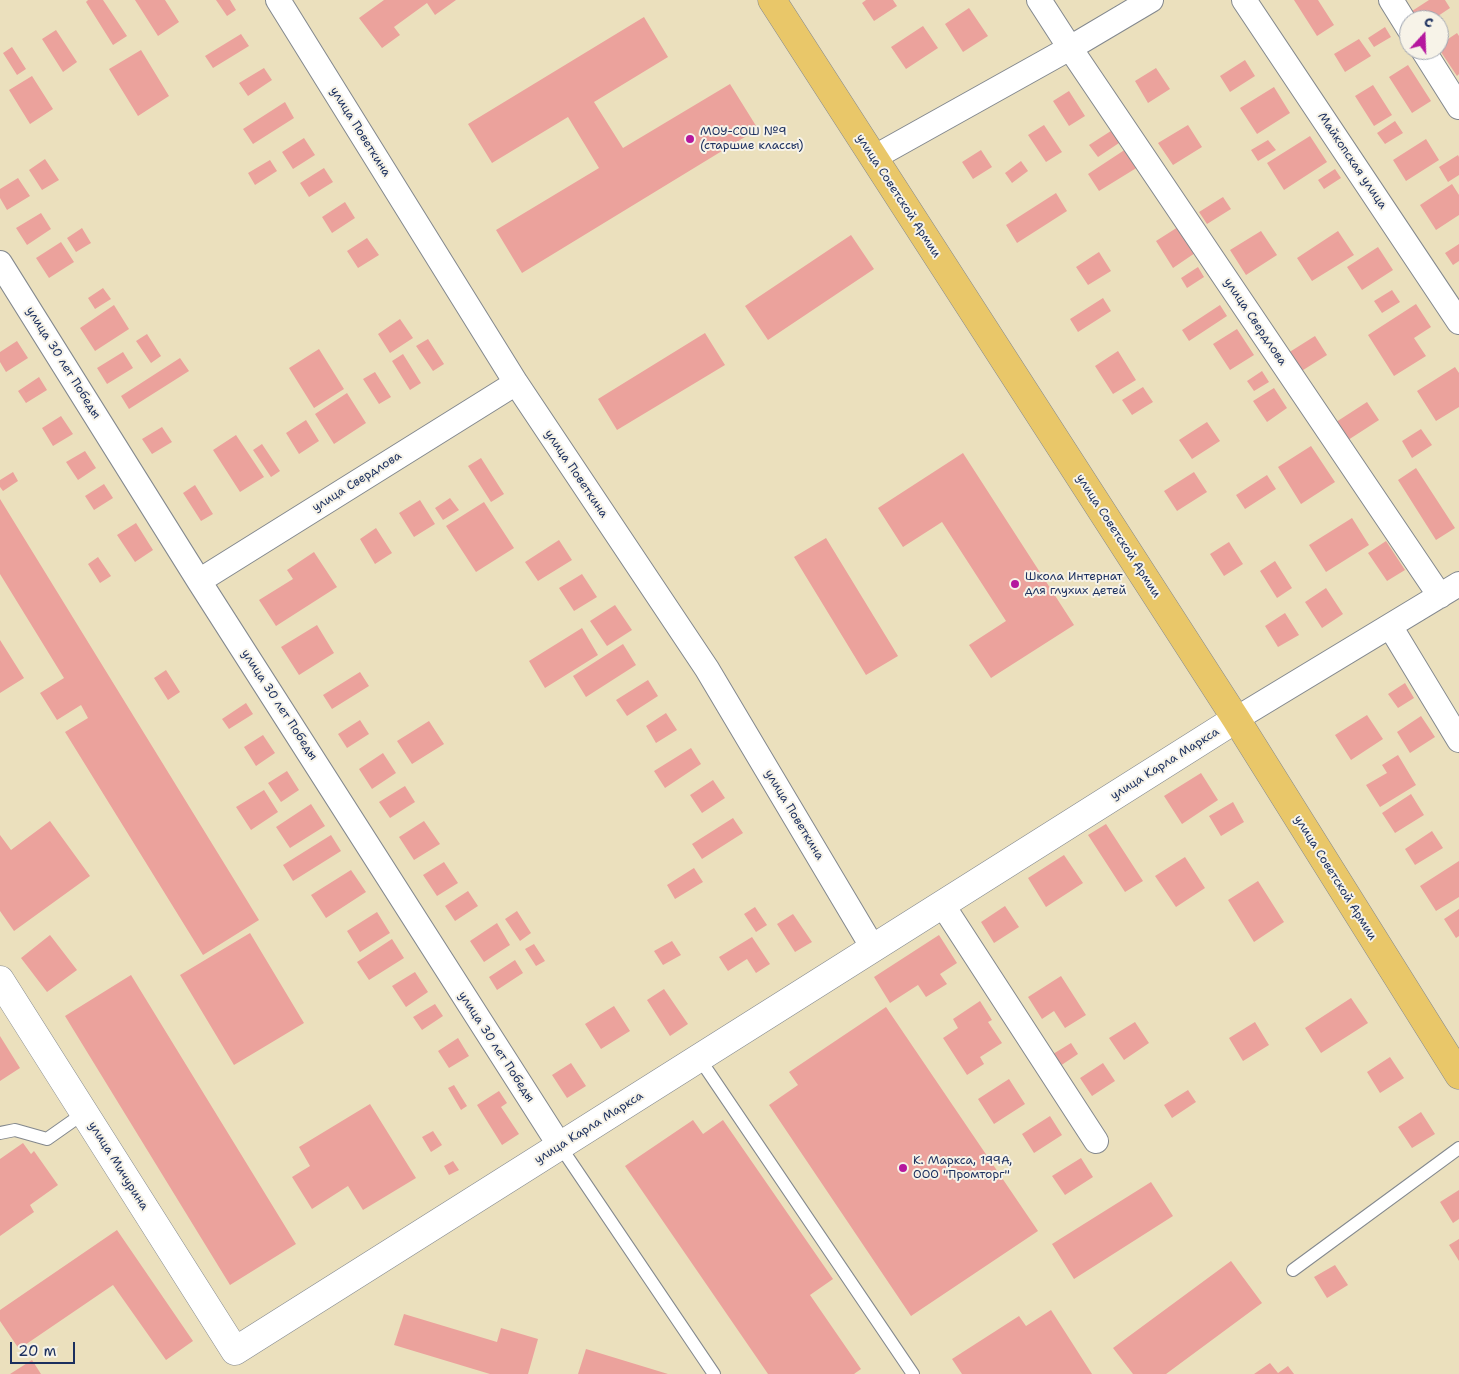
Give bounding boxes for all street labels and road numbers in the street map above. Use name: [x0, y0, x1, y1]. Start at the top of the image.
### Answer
street label: улица Поветкина: [327, 85, 393, 179]
street label: Майкопская улица: [1314, 110, 1390, 212]
street label: улица Советской Армии: [853, 131, 943, 261]
street label: улица Свердлова: [1220, 276, 1290, 368]
street label: улица 30 лет Победы: [23, 304, 103, 422]
street label: улица Поветкина: [541, 427, 611, 521]
street label: улица Свердлова: [310, 449, 404, 515]
street label: улица Советской Армии: [1073, 471, 1163, 601]
street label: улица 30 лет Победы: [238, 647, 320, 763]
street label: улица Карла Маркса: [1108, 725, 1222, 803]
street label: улица Поветкина: [761, 767, 827, 863]
street label: улица Советской Армии: [1291, 813, 1379, 943]
street label: улица 30 лет Победы: [455, 989, 537, 1105]
street label: улица Карла Маркса: [532, 1089, 646, 1167]
street label: улица Мичурина: [85, 1119, 151, 1213]

